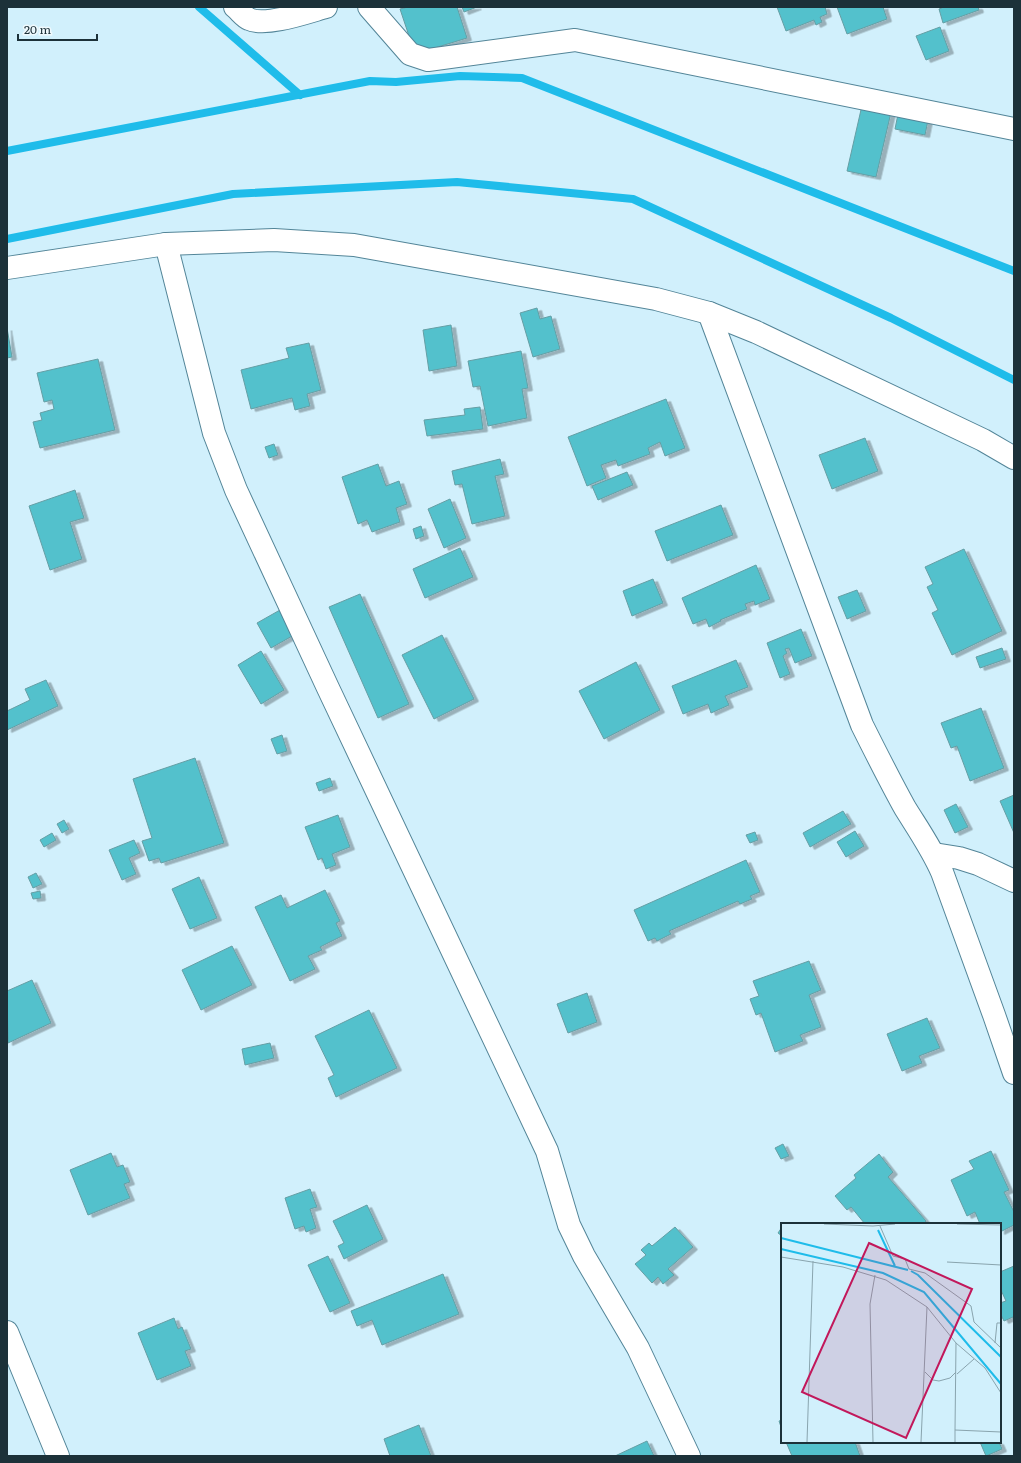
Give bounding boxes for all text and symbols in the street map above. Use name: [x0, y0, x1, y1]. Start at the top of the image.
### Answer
scale bar: [18, 16, 97, 42]
text: 20 m: [24, 20, 51, 38]
inset map: [781, 1223, 1001, 1443]

